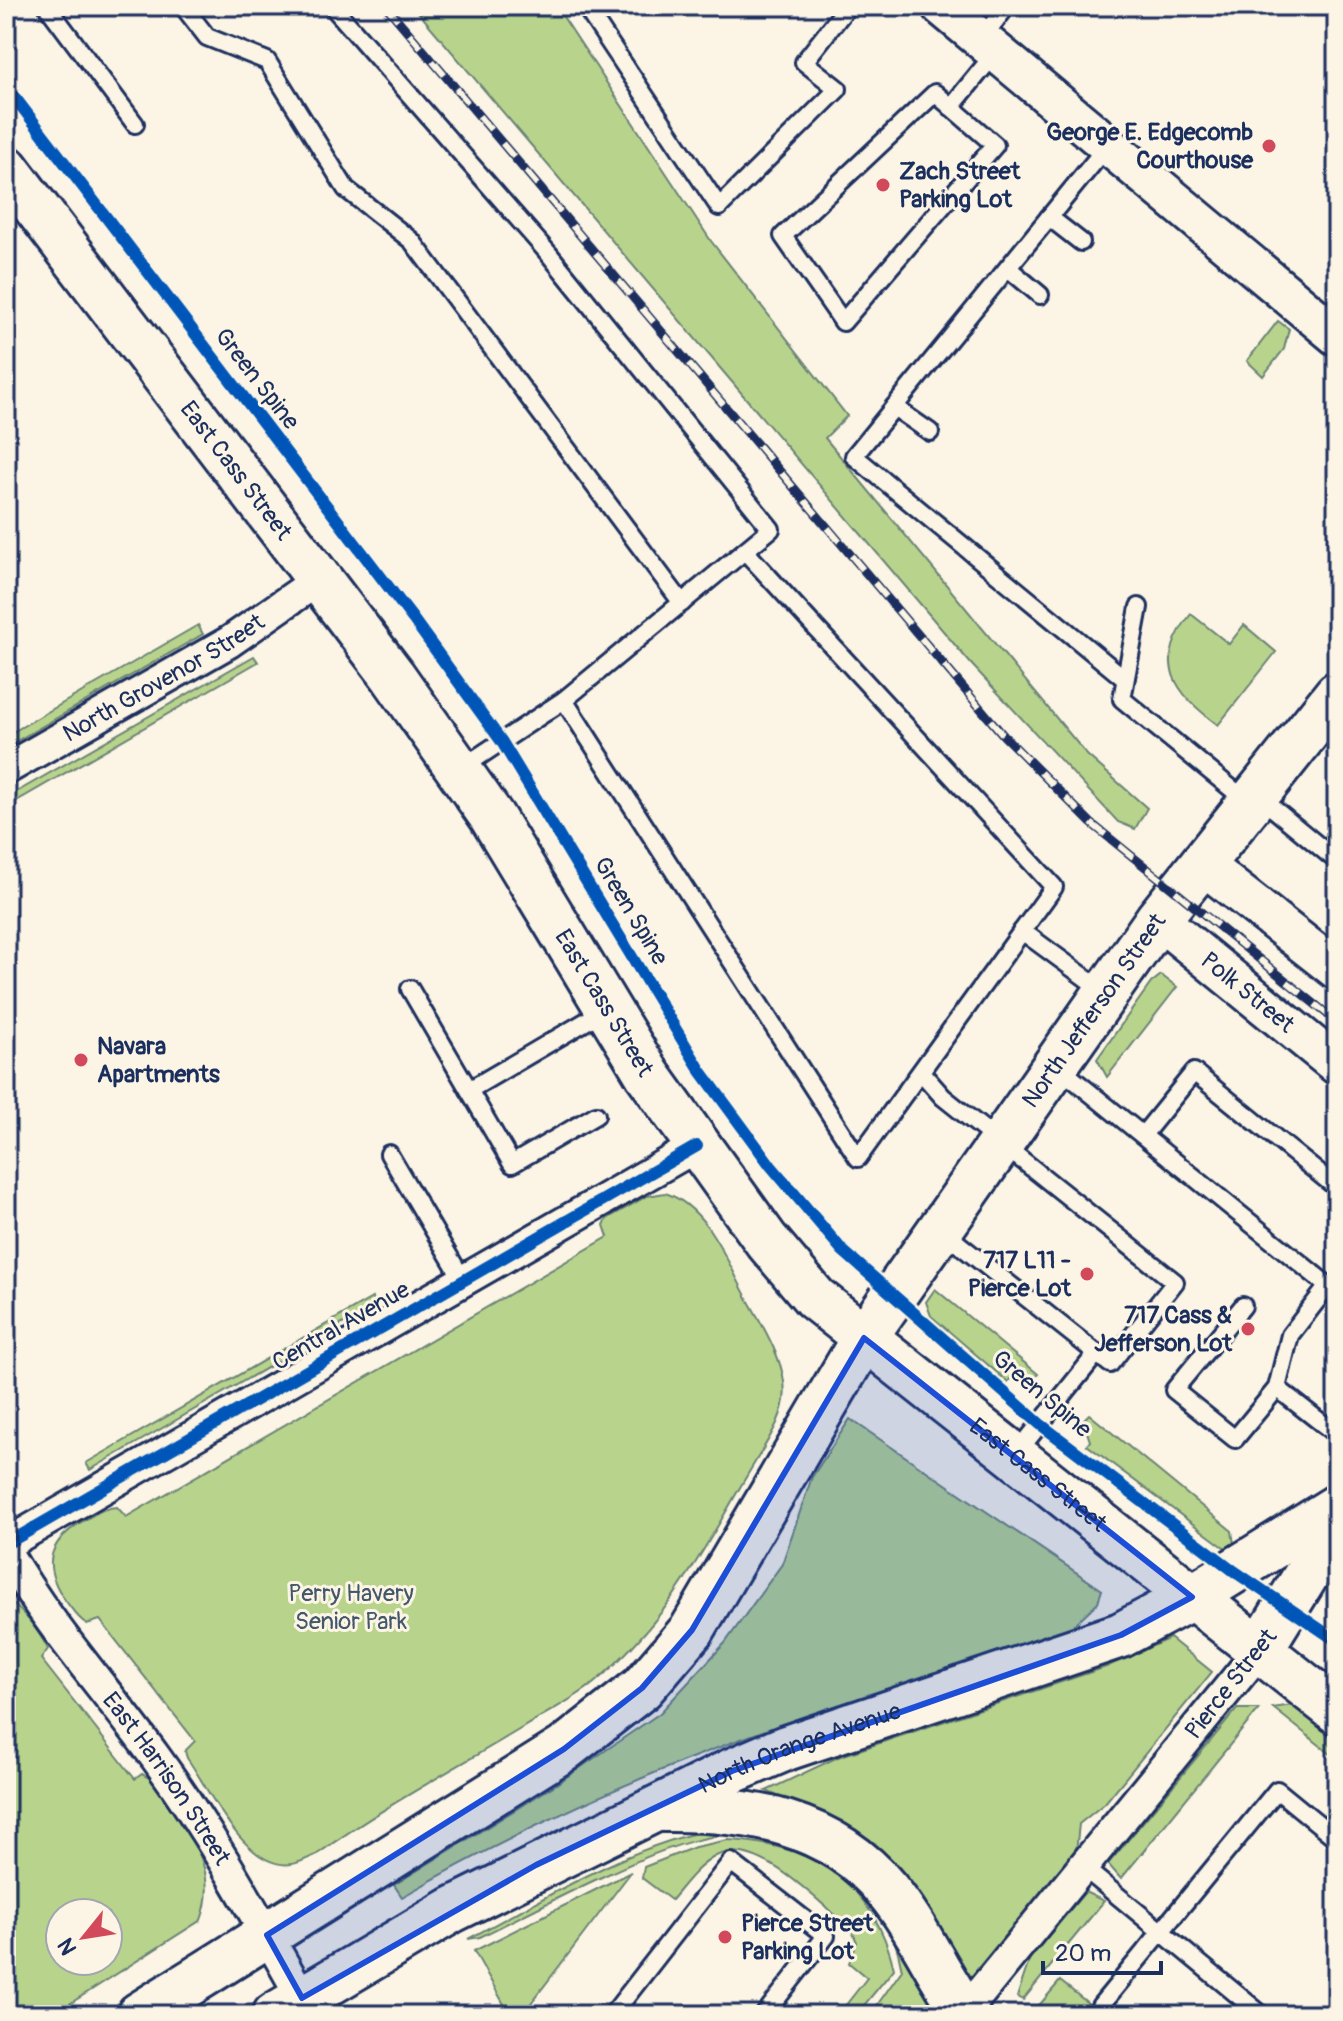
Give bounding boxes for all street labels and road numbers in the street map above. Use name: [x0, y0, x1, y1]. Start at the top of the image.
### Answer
street label: Green Spine: [208, 322, 306, 436]
street label: East Cass Street: [174, 395, 299, 546]
street label: North Grovenor Street: [58, 607, 270, 748]
street label: Green Spine: [587, 852, 675, 970]
street label: North Jefferson Street: [1016, 907, 1172, 1113]
street label: East Cass Street: [549, 924, 660, 1082]
street label: Polk Street: [1195, 946, 1301, 1039]
street label: Central Avenue: [267, 1275, 415, 1377]
street label: Green Spine: [986, 1344, 1098, 1444]
street label: East Cass Street: [964, 1412, 1113, 1538]
street label: Pierce Street: [1179, 1623, 1283, 1745]
street label: East Harrison Street: [97, 1686, 237, 1870]
street label: North Orange Avenue: [694, 1696, 905, 1800]

